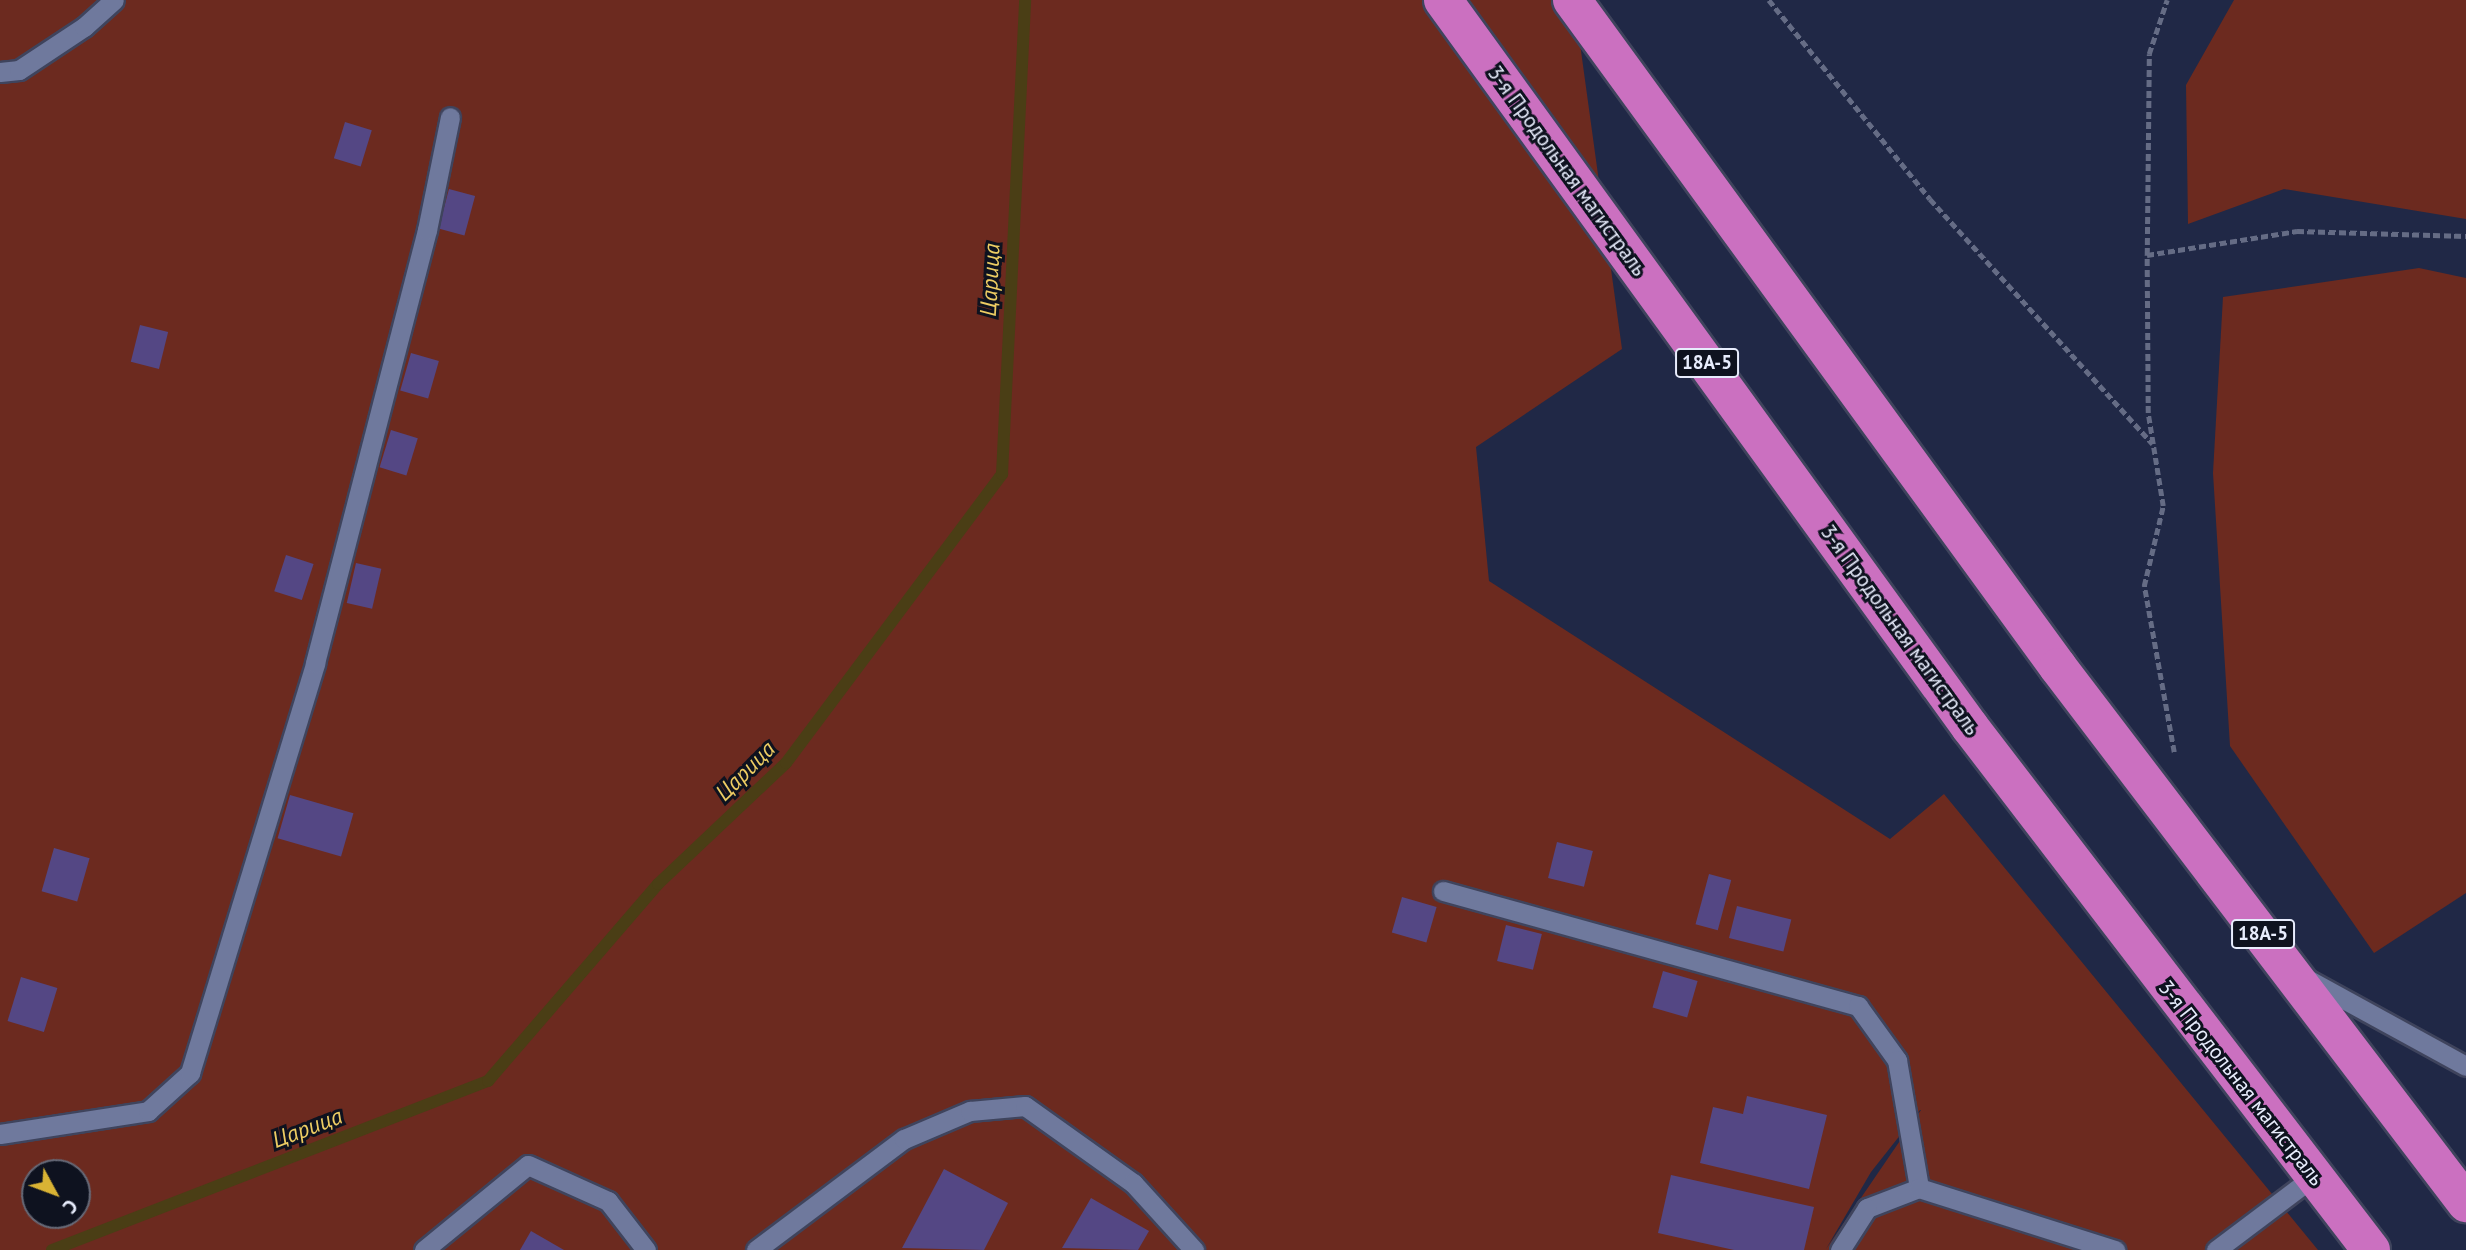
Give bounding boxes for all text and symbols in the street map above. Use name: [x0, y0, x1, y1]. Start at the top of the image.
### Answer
street label: 3-я Продольная магистраль: [1482, 61, 1652, 281]
water label: Царица: [974, 243, 1006, 317]
road number: 18А-5: [1674, 348, 1740, 378]
street label: 3-я Продольная магистраль: [1815, 520, 1985, 740]
water label: Царица: [709, 735, 781, 807]
road number: 18А-5: [2230, 918, 2296, 950]
street label: 3-я Продольная магистраль: [2153, 975, 2329, 1191]
water label: Царица: [268, 1102, 346, 1154]
north arrow: [21, 1159, 91, 1229]
text: С: [58, 1195, 83, 1218]

